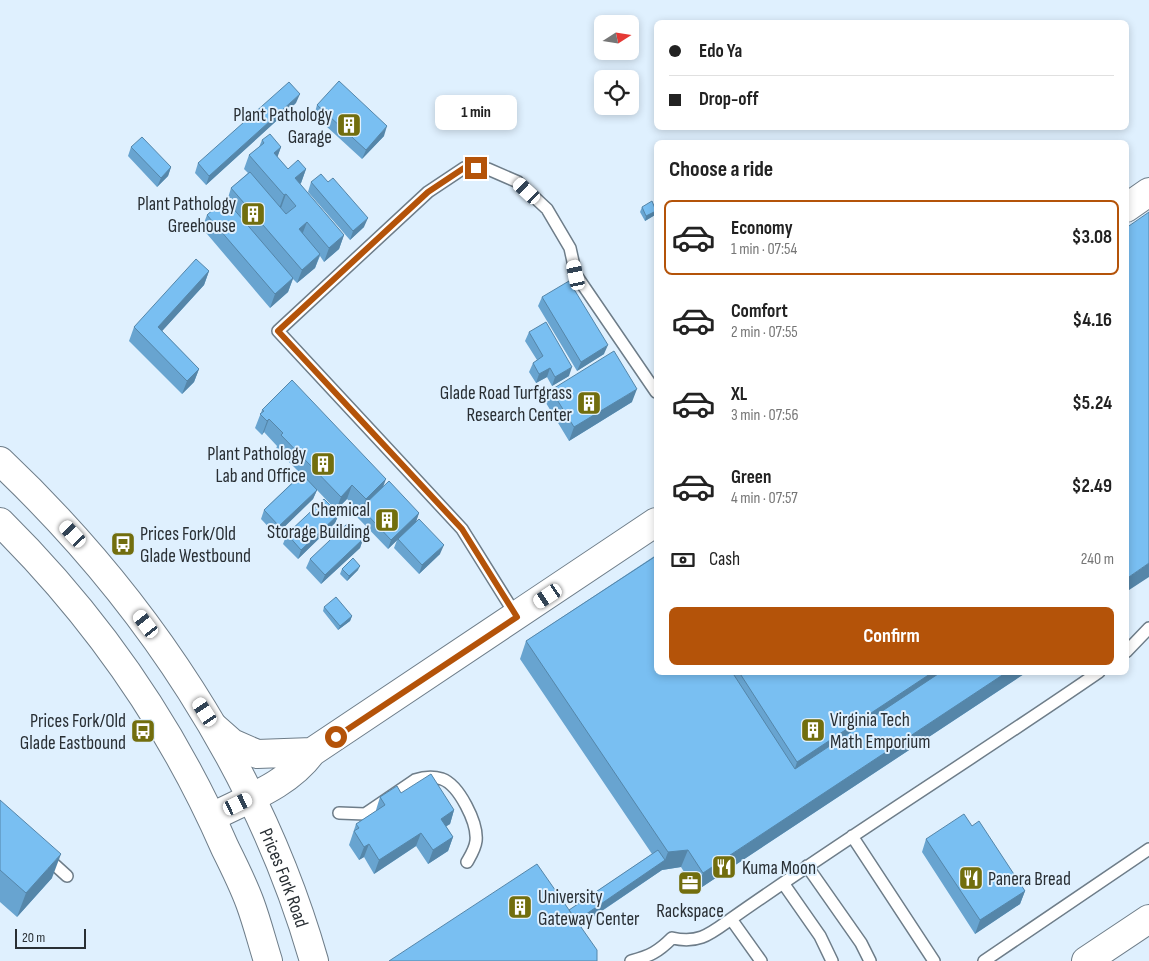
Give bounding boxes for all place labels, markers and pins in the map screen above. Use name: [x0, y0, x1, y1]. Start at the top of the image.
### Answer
place label: Plant Pathology Garage: [233, 104, 333, 149]
building icon: Plant Pathology Garage: [336, 112, 362, 138]
place label: Plant Pathology Greehouse: [137, 193, 237, 238]
building icon: Plant Pathology Greehouse: [240, 201, 266, 227]
place label: Glade Road Turfgrass Research Center: [440, 382, 573, 427]
building icon: Glade Road Turfgrass Research Center: [576, 390, 602, 416]
place label: Plant Pathology Lab and Office: [207, 443, 307, 488]
building icon: Plant Pathology Lab and Office: [310, 451, 336, 477]
place label: Chemical Storage Building: [267, 499, 370, 544]
building icon: Chemical Storage Building: [374, 507, 400, 533]
place label: Prices Fork/Old Glade Westbound: [140, 523, 251, 568]
bus stop icon: Prices Fork/Old Glade Westbound: [110, 531, 136, 557]
place label: Virginia Tech Math Emporium: [830, 709, 930, 754]
place label: Prices Fork/Old Glade Eastbound: [20, 710, 126, 755]
building icon: Virginia Tech Math Emporium: [800, 717, 826, 743]
bus stop icon: Prices Fork/Old Glade Eastbound: [130, 718, 156, 744]
restaurant icon: Kuma Moon: [711, 854, 737, 880]
place label: Kuma Moon: [742, 857, 816, 880]
restaurant icon: Panera Bread: [958, 865, 984, 891]
place label: Panera Bread: [988, 868, 1071, 891]
office icon: Rackspace: [677, 870, 703, 896]
place label: University Gateway Center: [538, 886, 640, 931]
building icon: University Gateway Center: [507, 894, 533, 920]
place label: Rackspace: [656, 900, 724, 923]

